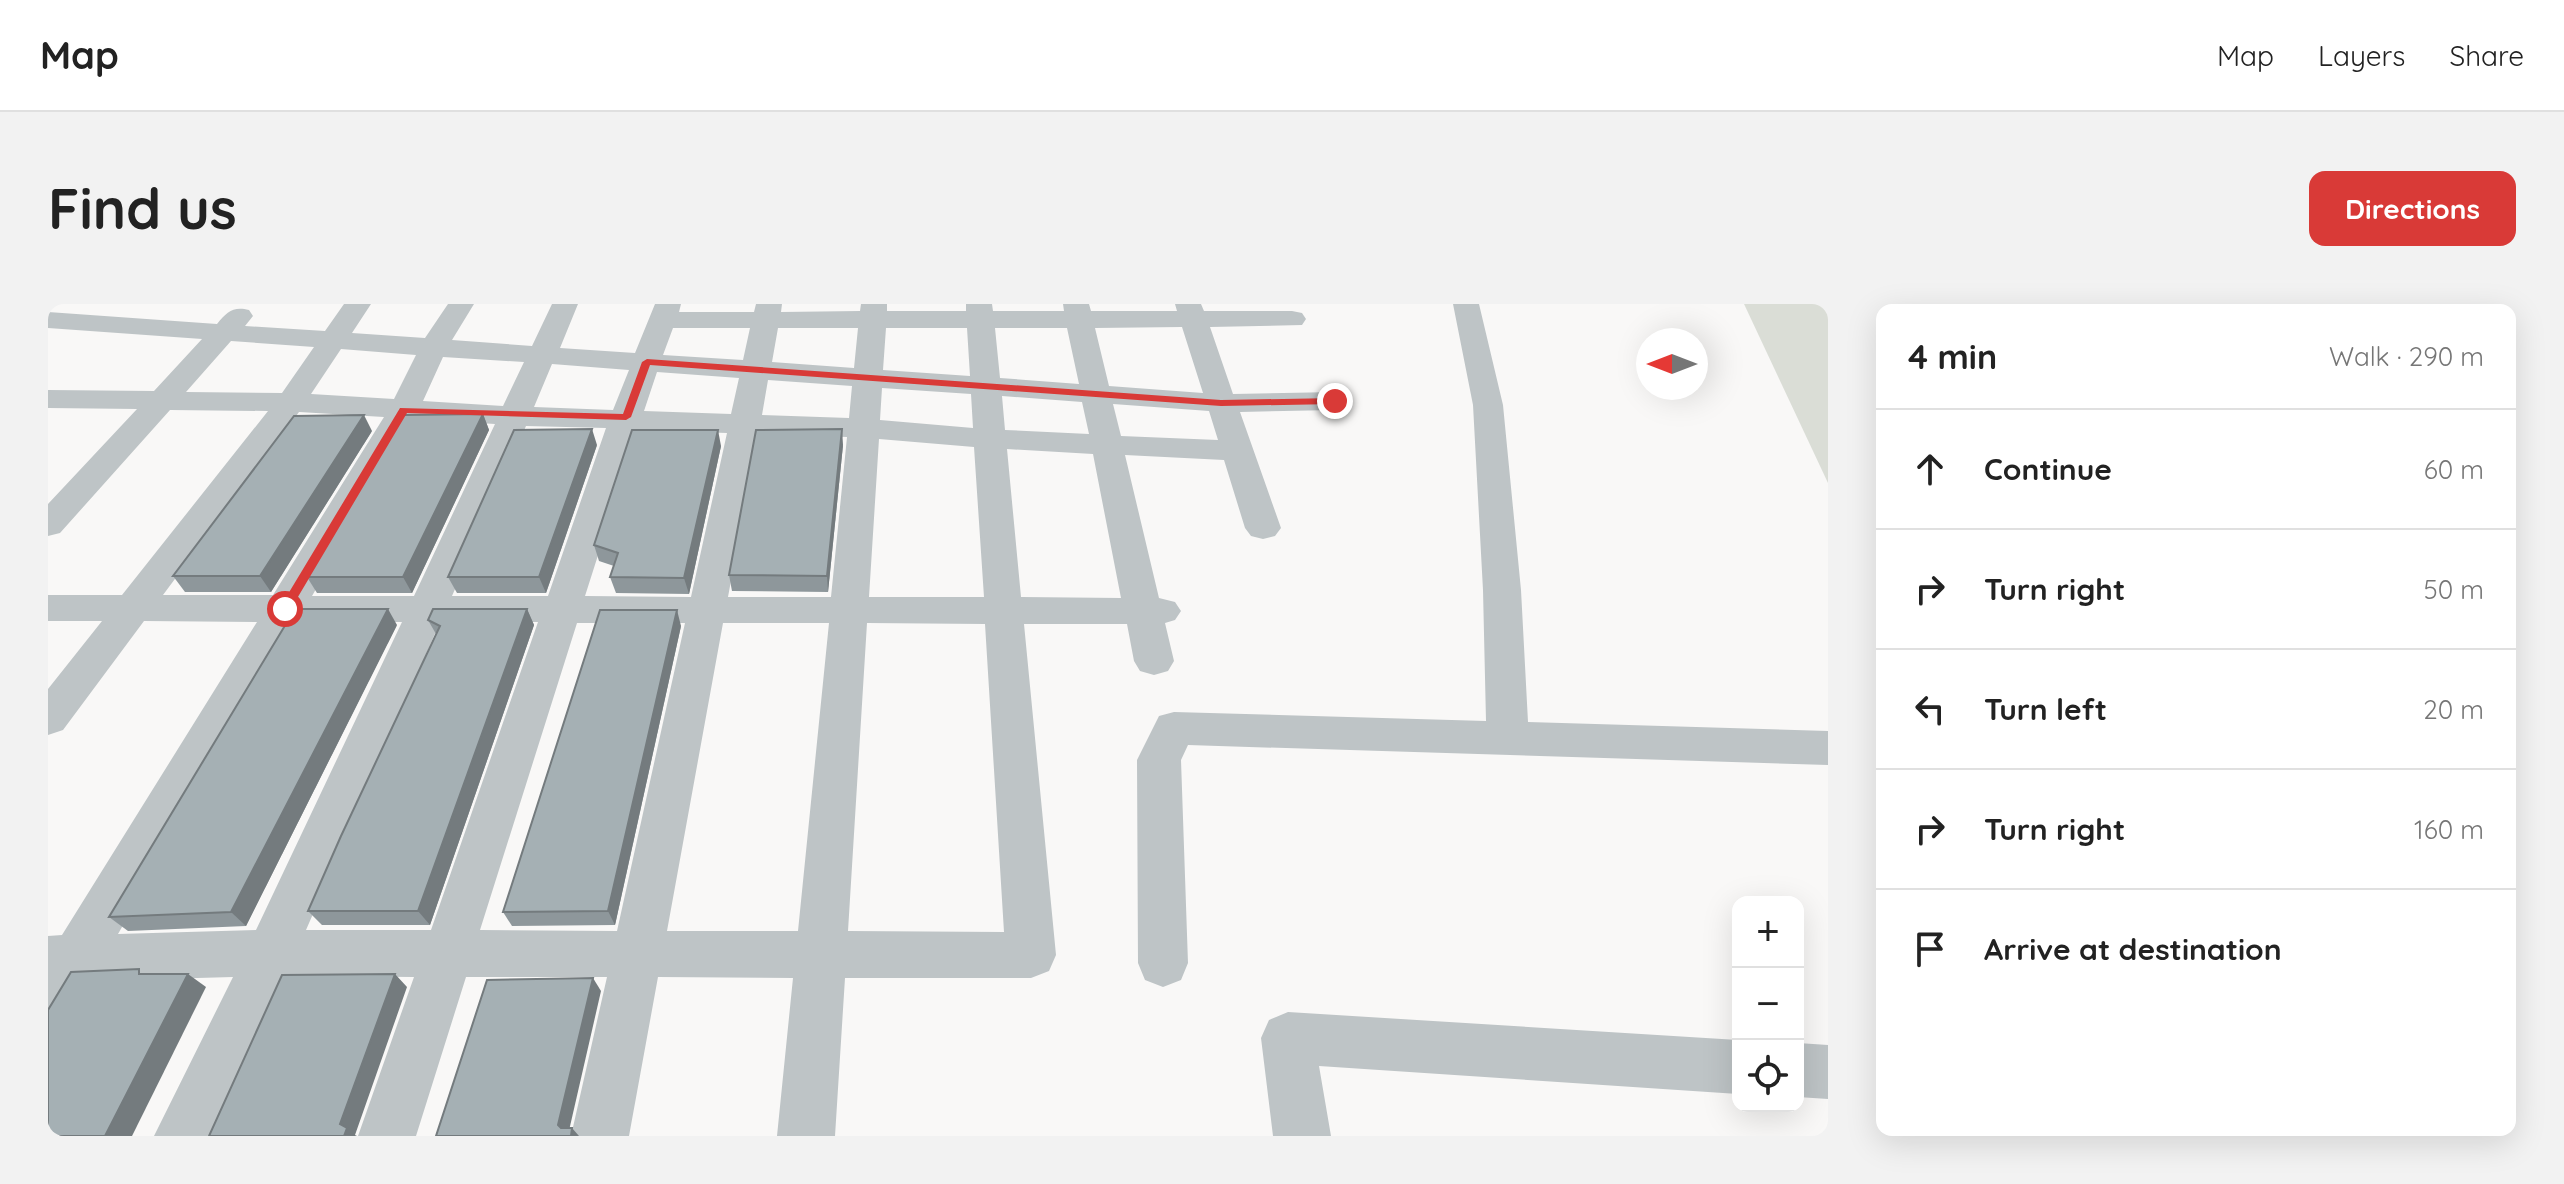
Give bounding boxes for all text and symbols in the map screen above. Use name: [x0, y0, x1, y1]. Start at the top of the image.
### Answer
text: Map: [40, 31, 119, 79]
text: Map: [2217, 38, 2274, 73]
text: Layers: [2318, 38, 2405, 73]
text: Share: [2449, 38, 2524, 73]
button: Directions: [2309, 171, 2516, 246]
text: Find us: [48, 173, 237, 243]
north arrow: [1636, 328, 1708, 400]
text: 4 min: [1908, 335, 1997, 378]
text: Walk · 290 m: [2329, 340, 2484, 373]
route end: [1317, 383, 1353, 419]
icon: ahead: [1908, 447, 1952, 491]
text: Continue: [1984, 450, 2112, 488]
text: 60 m: [2424, 453, 2484, 486]
icon: right: [1908, 567, 1952, 611]
text: Turn right: [1984, 570, 2125, 608]
text: 50 m: [2424, 573, 2484, 606]
route start: [267, 591, 303, 627]
icon: left: [1908, 687, 1952, 731]
text: Turn left: [1984, 690, 2107, 728]
text: 20 m: [2423, 693, 2484, 726]
icon: right: [1908, 807, 1952, 851]
text: Turn right: [1984, 810, 2125, 848]
text: 160 m: [2414, 813, 2484, 846]
map controls: [1732, 896, 1804, 1112]
button: +: [1732, 896, 1804, 968]
icon: arrive: [1908, 927, 1952, 971]
text: Arrive at destination: [1984, 930, 2282, 968]
button: −: [1732, 968, 1804, 1040]
button: locate: [1732, 1040, 1804, 1112]

